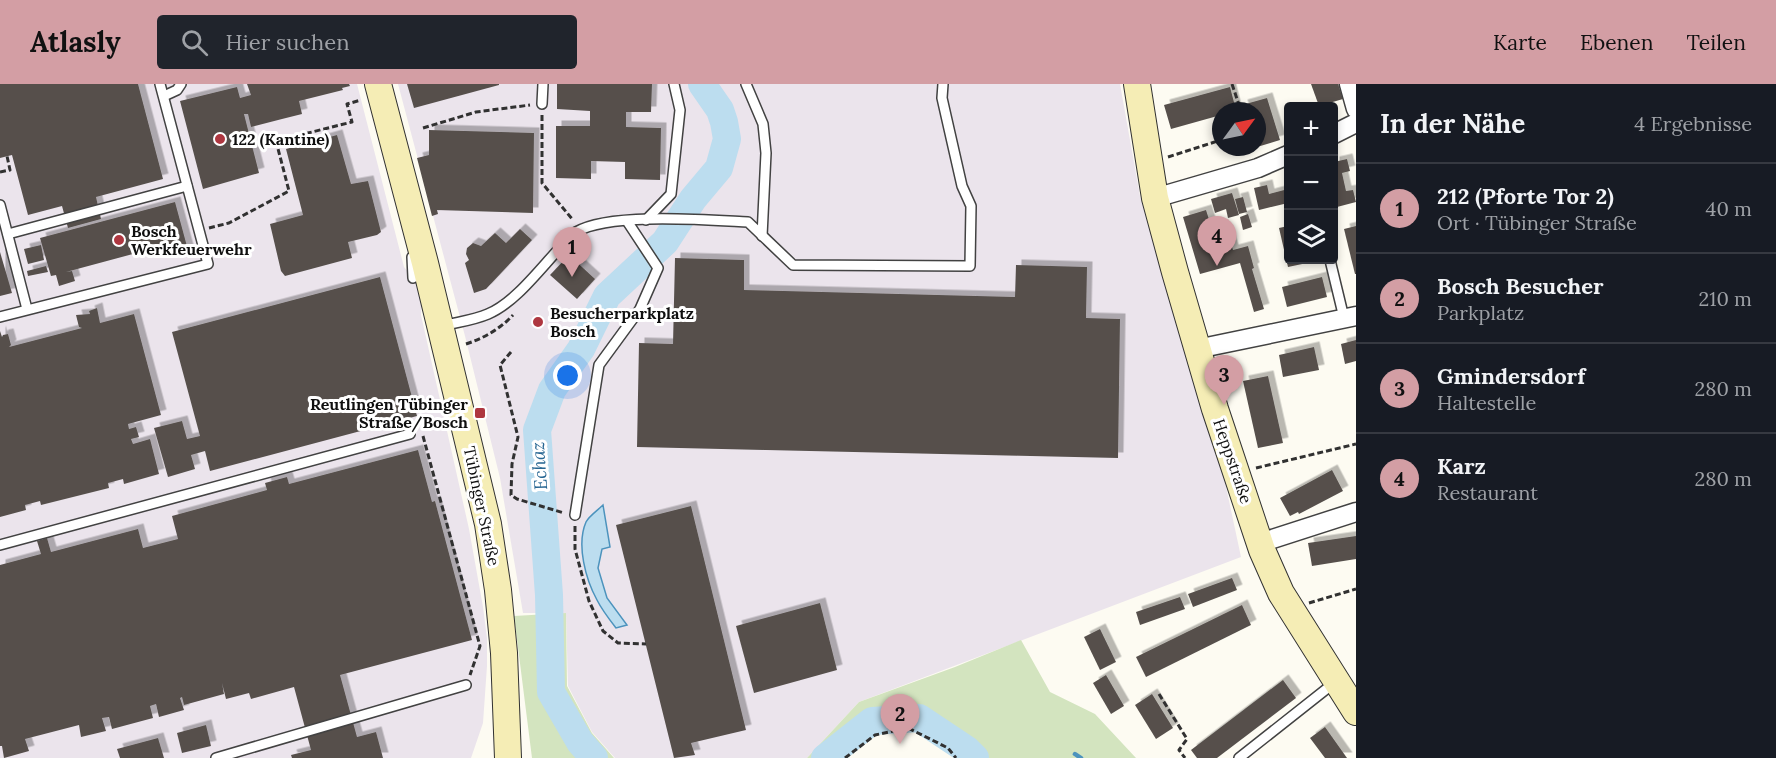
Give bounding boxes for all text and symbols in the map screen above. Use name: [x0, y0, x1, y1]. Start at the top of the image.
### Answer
search box: [157, 15, 577, 69]
text: Atlasly: [30, 24, 121, 60]
icon: search: [178, 26, 211, 59]
text: Hier suchen: [226, 28, 350, 56]
text: Karte: [1493, 29, 1547, 56]
text: Ebenen: [1580, 29, 1653, 56]
text: Teilen: [1686, 29, 1746, 56]
north arrow: [1212, 102, 1266, 156]
map controls: [1284, 102, 1338, 264]
button: +: [1284, 102, 1338, 156]
text: In der Nähe: [1380, 107, 1525, 140]
text: 4 Ergebnisse: [1634, 111, 1752, 136]
place label: 122 (Kantine): [232, 129, 329, 150]
marker: 122 (Kantine): [213, 132, 227, 146]
button: −: [1284, 156, 1338, 210]
text: 212 (Pforte Tor 2): [1437, 182, 1614, 210]
text: 1: [1395, 196, 1404, 221]
text: 40 m: [1706, 196, 1752, 221]
button: layers: [1284, 210, 1338, 264]
text: Ort · Tübinger Straße: [1437, 210, 1637, 235]
pin: 4: [1198, 216, 1236, 266]
place label: Bosch Werkfeuerwehr: [131, 221, 252, 259]
pin: 1: [552, 228, 592, 277]
marker: Bosch Werkfeuerwehr: [112, 233, 126, 247]
text: Bosch Besucher: [1437, 272, 1604, 300]
text: 2: [1394, 286, 1405, 311]
text: 210 m: [1698, 286, 1752, 311]
text: Parkplatz: [1437, 300, 1524, 325]
place label: Besucherparkplatz Bosch: [550, 303, 694, 341]
marker: Besucherparkplatz Bosch: [531, 315, 545, 329]
pin: 3: [1204, 356, 1244, 405]
your location: [553, 361, 582, 390]
text: Gmindersdorf: [1437, 362, 1585, 390]
text: 3: [1394, 376, 1405, 401]
text: 280 m: [1694, 376, 1752, 401]
text: Haltestelle: [1437, 390, 1536, 415]
place label: Reutlingen Tübinger Straße/Bosch: [310, 394, 468, 433]
marker: Reutlingen Tübinger Straße/Bosch: [473, 406, 487, 420]
street label: Heppstraße: [1209, 416, 1257, 506]
water label: Echaz: [526, 441, 552, 491]
street label: Tübinger Straße: [460, 444, 504, 568]
text: Karz: [1437, 452, 1486, 480]
text: 4: [1394, 466, 1405, 491]
text: 280 m: [1694, 466, 1752, 491]
text: Restaurant: [1437, 480, 1538, 505]
pin: 2: [880, 694, 920, 744]

